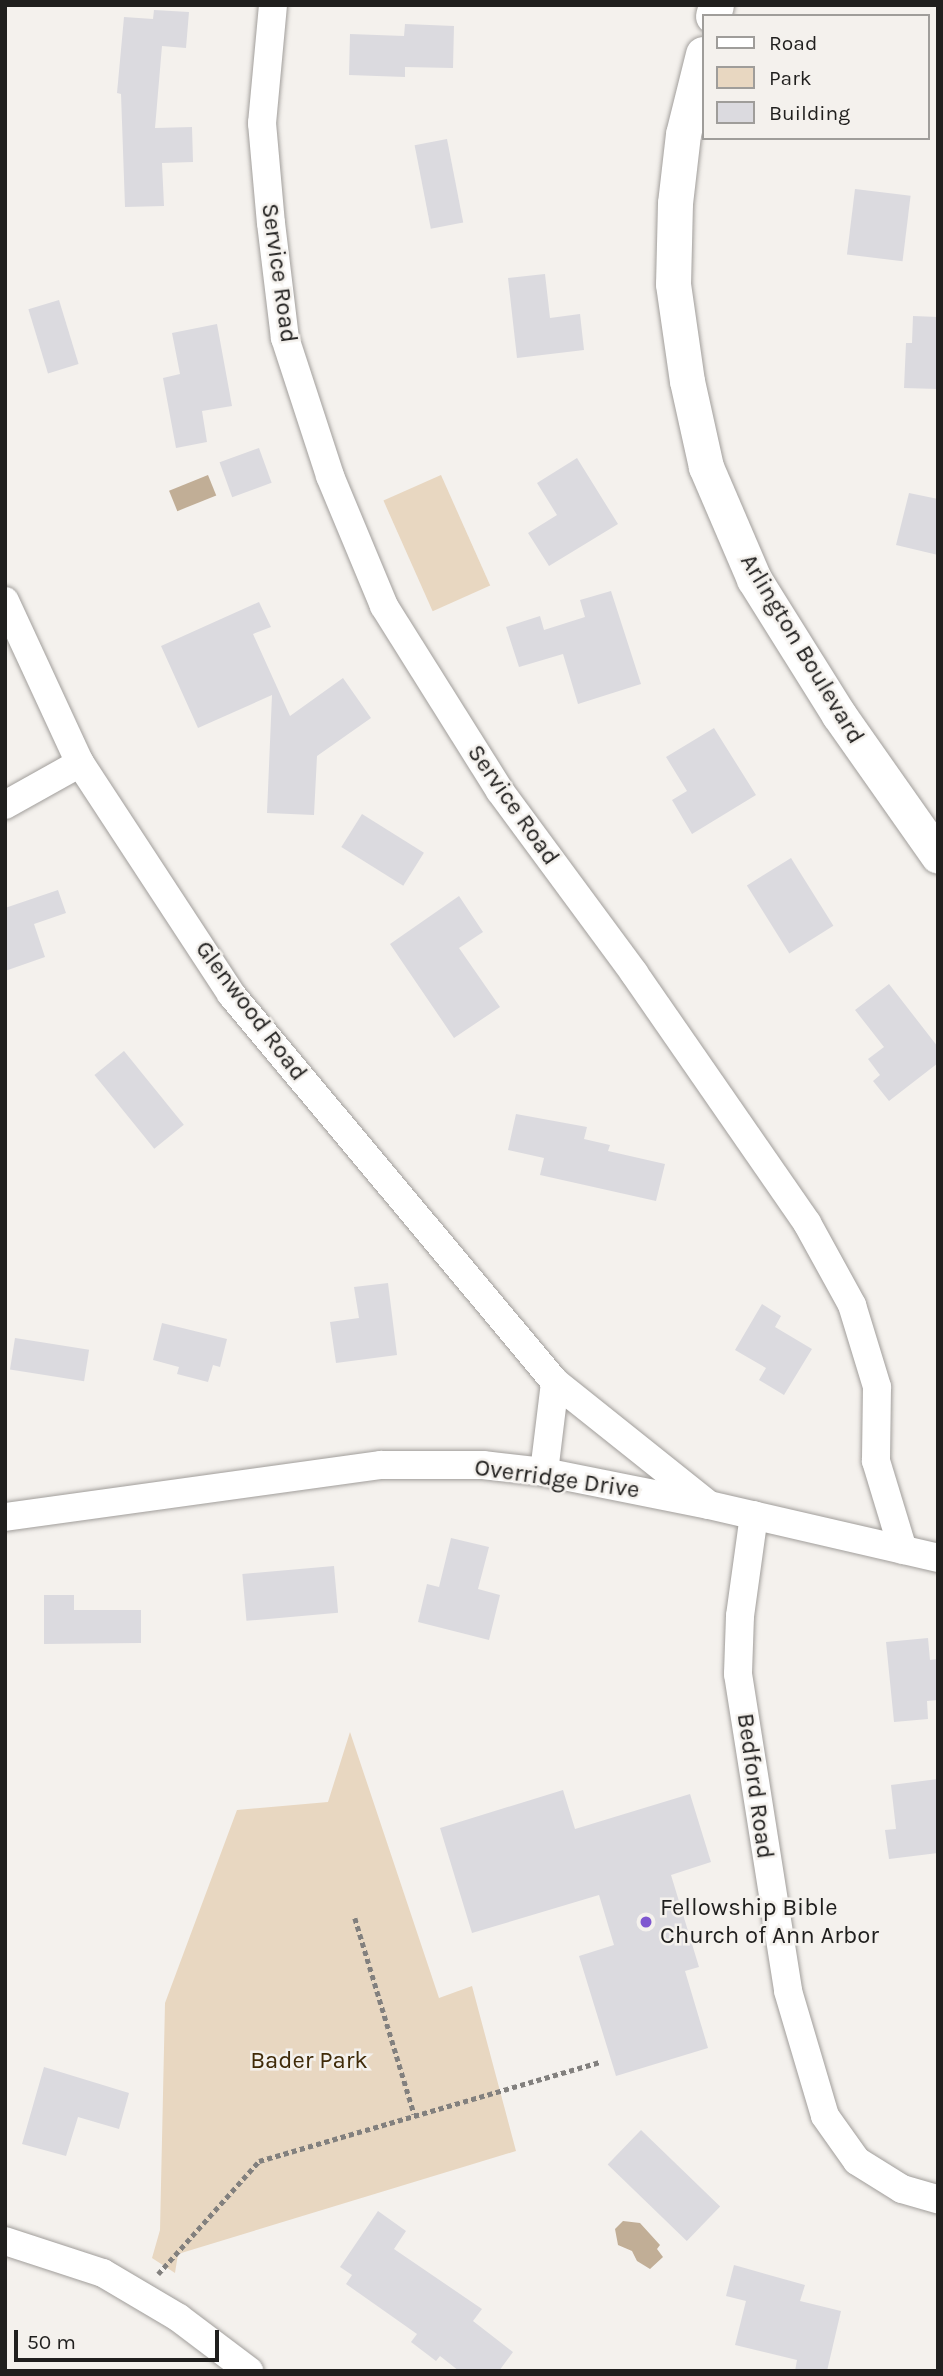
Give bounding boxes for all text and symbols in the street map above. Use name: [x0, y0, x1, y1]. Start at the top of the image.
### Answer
legend: [702, 14, 929, 140]
text: Road: [769, 31, 817, 55]
text: Park: [769, 66, 812, 90]
text: Building: [769, 101, 850, 125]
street label: Service Road: [255, 201, 303, 345]
street label: Arlington Boulevard: [734, 549, 870, 749]
street label: Service Road: [461, 739, 565, 871]
street label: Glenwood Road: [189, 935, 313, 1087]
street label: Overridge Drive: [473, 1453, 641, 1505]
street label: Bedford Road: [731, 1711, 779, 1861]
place label: Fellowship Bible Church of Ann Arbor: [660, 1894, 879, 1950]
marker: Fellowship Bible Church of Ann Arbor: [638, 1914, 654, 1930]
park label: Bader Park: [250, 2047, 368, 2075]
scale bar: [18, 2316, 222, 2360]
text: 50 m: [27, 2330, 76, 2354]

